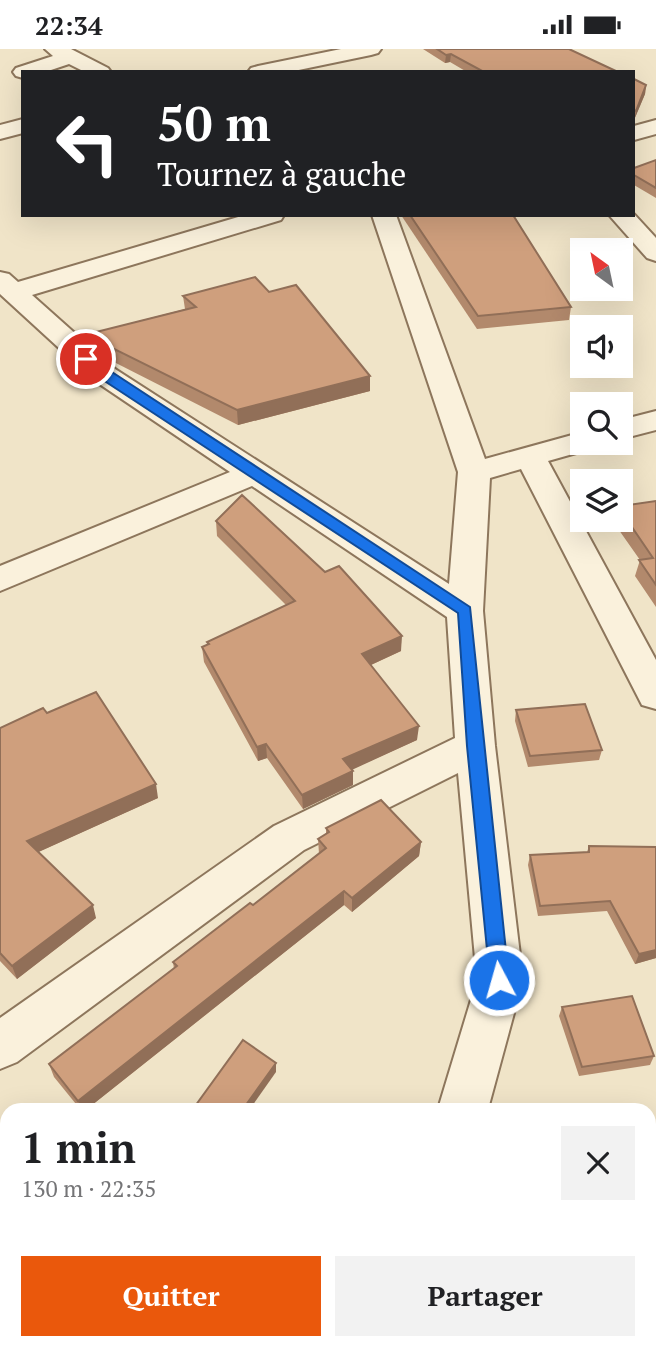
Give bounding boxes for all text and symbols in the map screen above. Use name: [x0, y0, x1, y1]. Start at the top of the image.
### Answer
text: 22:34: [35, 8, 103, 42]
text: 50 m: [157, 90, 271, 155]
icon: left: [42, 98, 133, 189]
text: Tournez à gauche: [157, 153, 406, 195]
north arrow: [570, 238, 634, 301]
map controls: [570, 238, 633, 532]
button: sound: [570, 315, 633, 378]
pin: [56, 329, 116, 389]
icon: arrive: [67, 340, 105, 378]
button: search: [570, 392, 633, 455]
button: layers: [570, 469, 633, 532]
position arrow: [462, 943, 536, 1017]
text: 1 min: [21, 1119, 136, 1175]
button: close: [561, 1126, 635, 1200]
text: 130 m · 22:35: [21, 1173, 156, 1204]
button: Quitter: [21, 1256, 321, 1336]
button: Partager: [335, 1256, 635, 1336]

